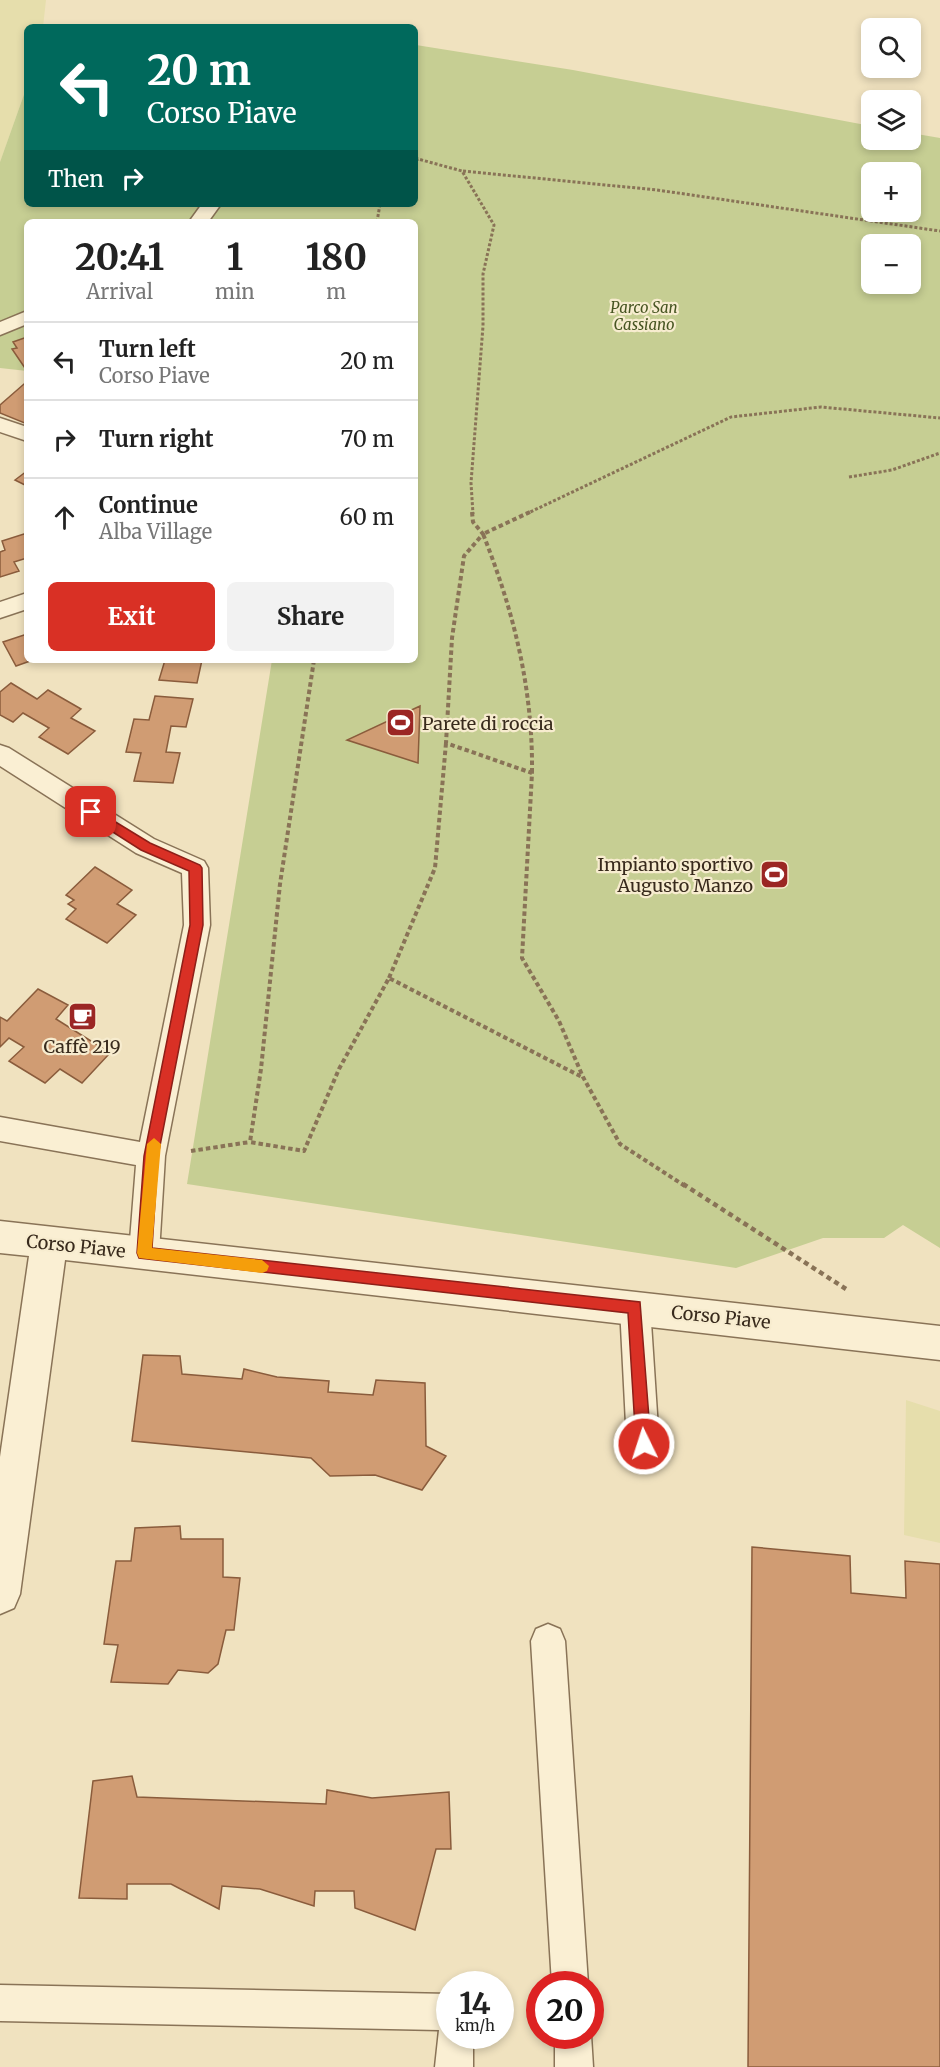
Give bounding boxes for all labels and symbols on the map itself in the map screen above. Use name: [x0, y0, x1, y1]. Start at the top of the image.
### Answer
park label: Parco San Cassiano: [610, 298, 678, 334]
sports icon: Parete di roccia: [385, 707, 417, 739]
place label: Parete di roccia: [422, 712, 554, 735]
pin: [65, 786, 116, 837]
place label: Impianto sportivo Augusto Manzo: [598, 853, 753, 897]
sports icon: Impianto sportivo Augusto Manzo: [758, 858, 790, 890]
cafe icon: Caffè 219: [66, 1001, 98, 1033]
place label: Caffè 219: [43, 1035, 121, 1058]
street label: Corso Piave: [25, 1229, 127, 1263]
street label: Corso Piave: [670, 1300, 772, 1334]
position arrow: [612, 1412, 676, 1476]
speed limit sign: 20: [526, 1971, 604, 2049]

